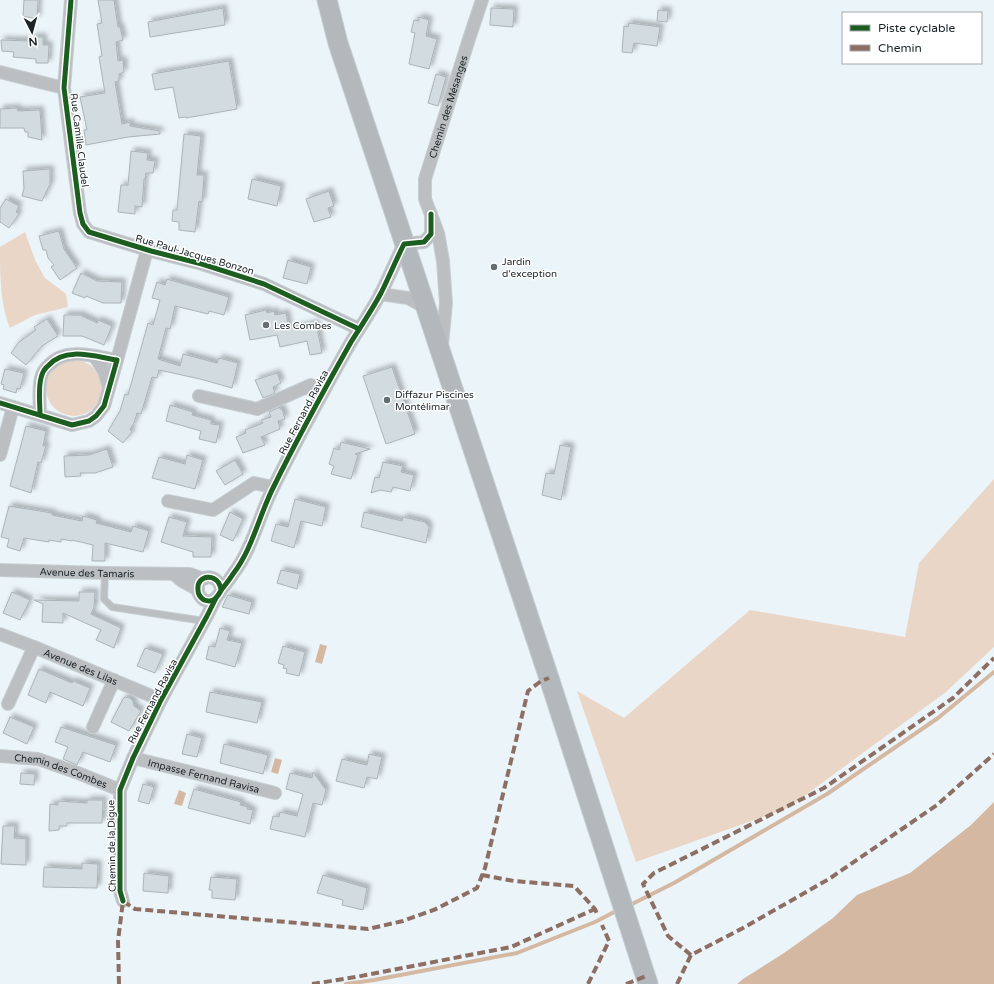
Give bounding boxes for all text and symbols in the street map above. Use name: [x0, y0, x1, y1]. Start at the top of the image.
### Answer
north arrow: [12, 12, 52, 52]
legend: [842, 12, 982, 64]
text: Piste cyclable: [878, 21, 956, 35]
text: N: [28, 35, 38, 48]
text: Chemin: [878, 41, 922, 55]
street label: Chemin des Mésanges: [427, 54, 471, 160]
street label: Rue Camille Claudel: [67, 92, 91, 188]
street label: Rue Paul-Jacques Bonzon: [134, 232, 255, 278]
place label: Jardin d'exception: [502, 256, 557, 280]
marker: Jardin d'exception: [489, 262, 499, 272]
marker: Les Combes: [261, 320, 271, 330]
place label: Les Combes: [274, 320, 332, 332]
street label: Rue Fernand Ravisa: [276, 368, 331, 457]
place label: Diffazur Piscines Montélimar: [395, 389, 474, 413]
marker: Diffazur Piscines Montélimar: [382, 395, 392, 405]
street label: Avenue des Tamaris: [39, 566, 135, 580]
street label: Avenue des Lilas: [42, 647, 119, 688]
street label: Rue Fernand Ravisa: [125, 657, 180, 746]
street label: Chemin des Combes: [14, 752, 109, 791]
street label: Impasse Fernand Ravisa: [147, 757, 261, 796]
street label: Chemin de la Digue: [105, 799, 119, 892]

